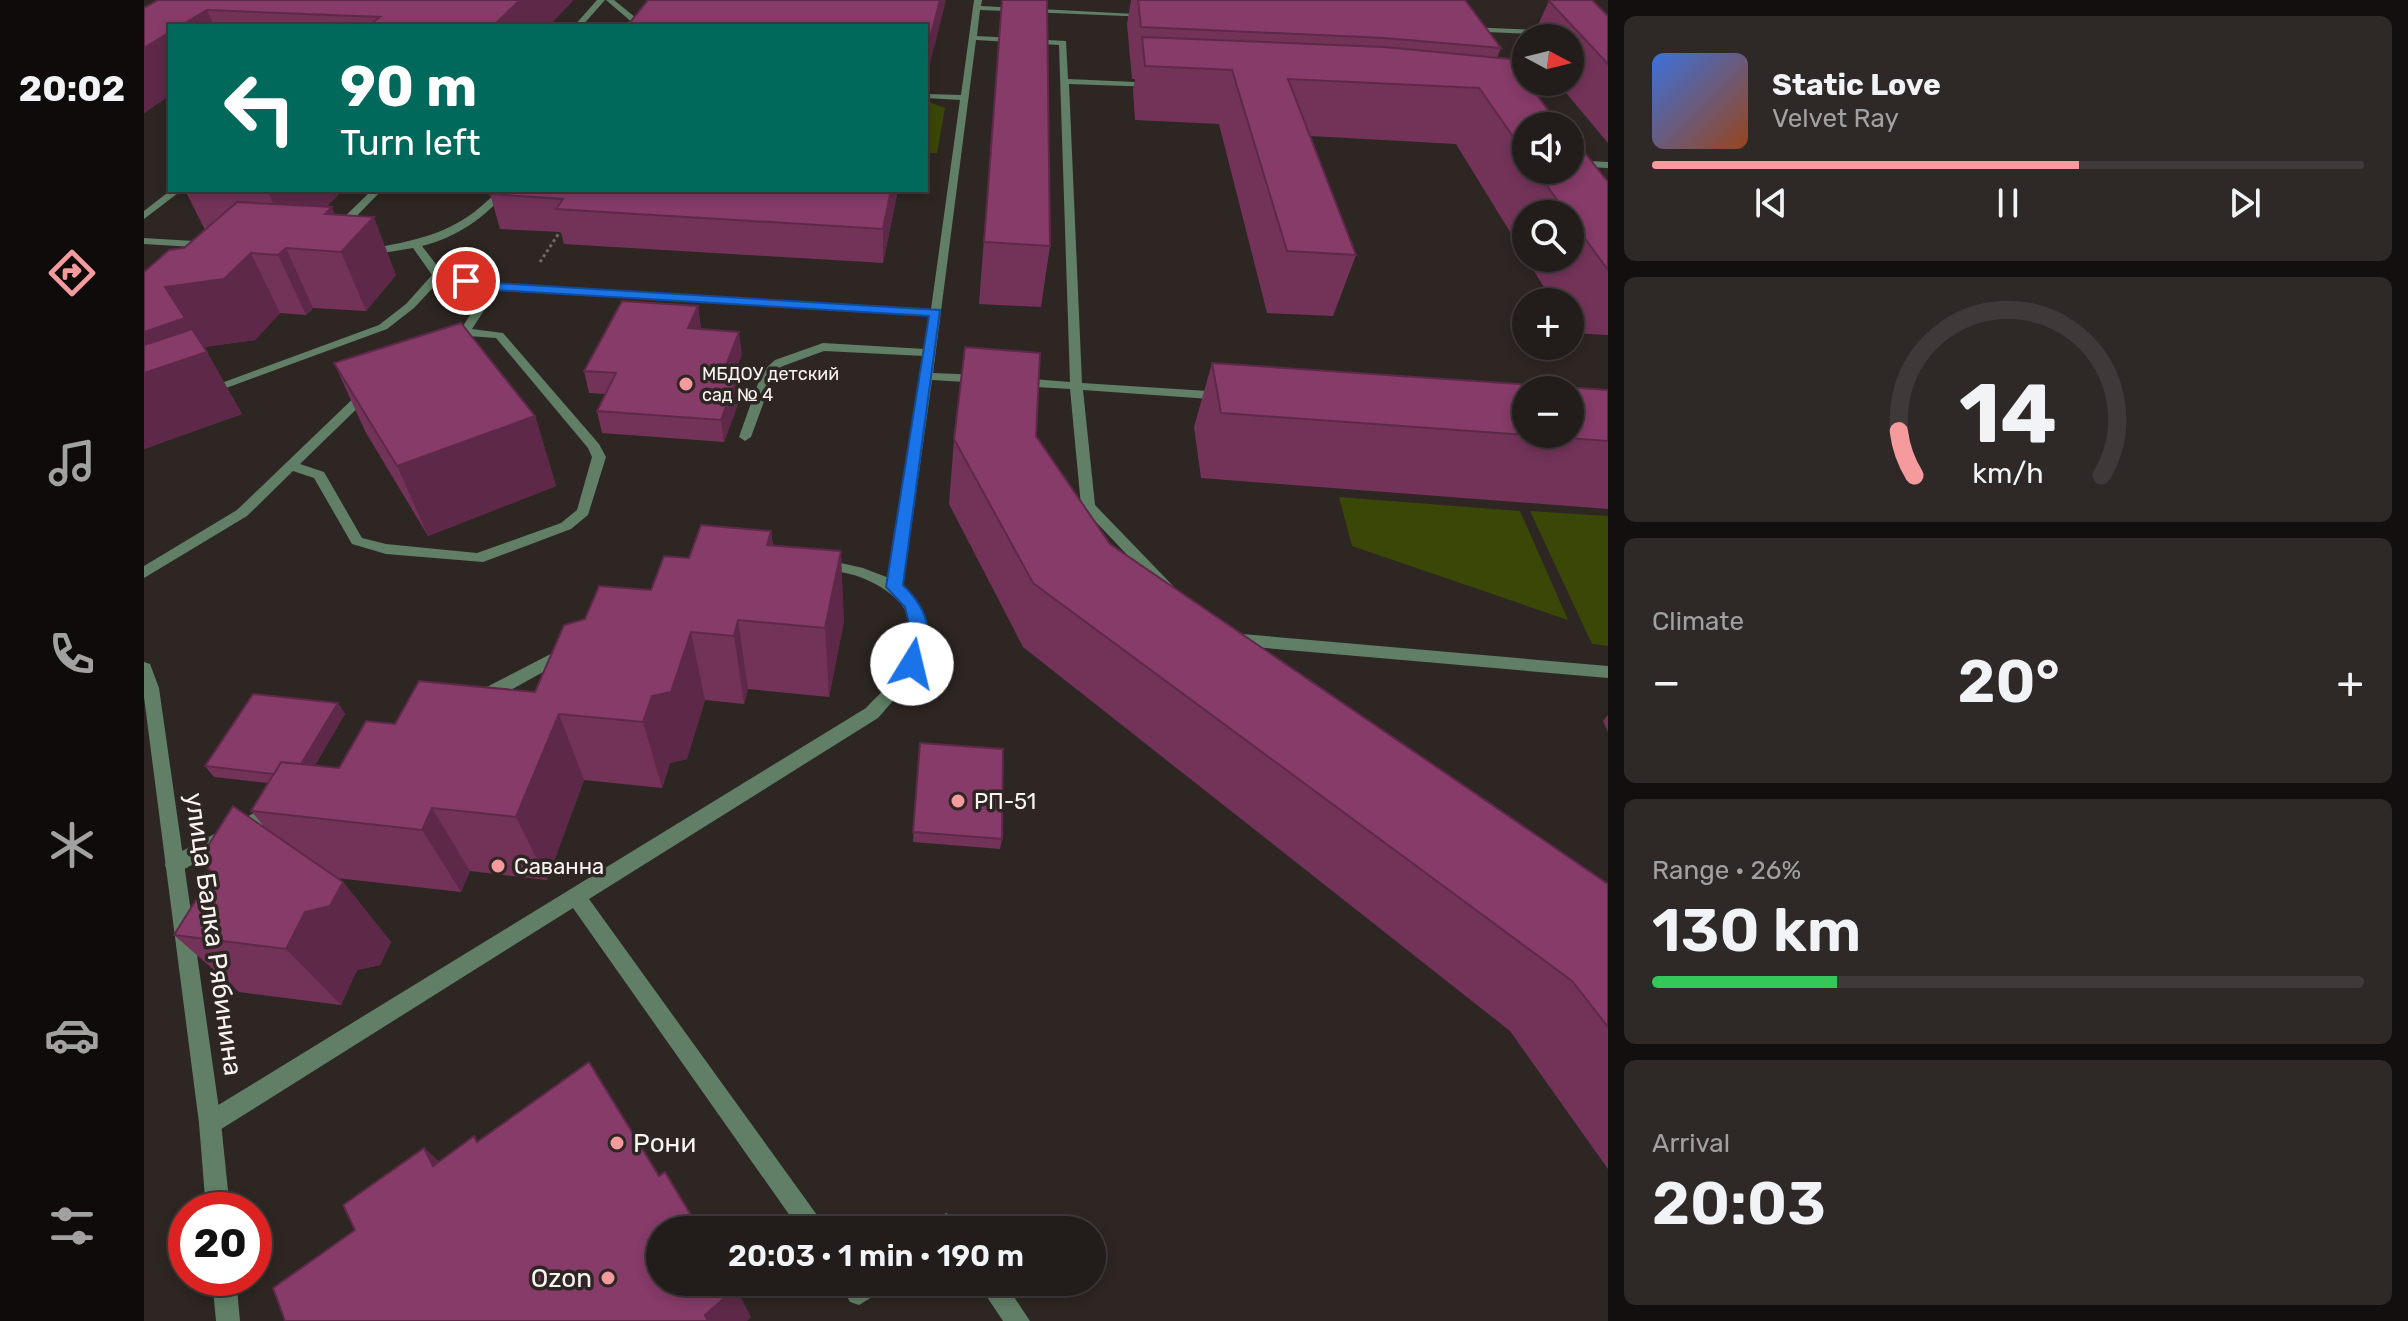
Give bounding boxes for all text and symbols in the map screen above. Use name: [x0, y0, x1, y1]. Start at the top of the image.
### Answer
north arrow: [1512, 24, 1584, 96]
map controls: [1512, 24, 1584, 448]
text: 90 m: [340, 54, 477, 120]
icon: left: [208, 56, 312, 160]
text: 20:02: [19, 67, 125, 110]
text: Static Love: [1772, 67, 1941, 103]
text: Velvet Ray: [1772, 103, 1899, 134]
button: sound: [1512, 112, 1584, 184]
text: Turn left: [340, 121, 481, 164]
icon: previous: [1749, 181, 1793, 225]
icon: pause: [1986, 181, 2030, 225]
icon: next: [2223, 181, 2267, 225]
button: search: [1512, 200, 1584, 272]
icon: directions: [44, 245, 100, 301]
pin: [432, 247, 500, 315]
icon: arrive: [444, 259, 488, 303]
button: +: [1512, 288, 1584, 360]
place label: МБДОУ детский сад № 4: [702, 363, 839, 406]
text: 14: [1959, 363, 2057, 462]
marker: МБДОУ детский сад № 4: [677, 375, 695, 393]
button: −: [1512, 376, 1584, 448]
icon: music: [44, 435, 100, 491]
text: km/h: [1972, 456, 2044, 490]
text: Climate: [1652, 606, 1744, 637]
position arrow: [870, 622, 954, 706]
icon: phone: [44, 626, 100, 682]
text: 20°: [1957, 646, 2060, 717]
text: −: [1652, 656, 1681, 708]
text: +: [2337, 656, 2364, 708]
place label: РП-51: [974, 788, 1036, 815]
street label: улица Балка Рябинина: [178, 791, 249, 1078]
marker: РП-51: [949, 792, 967, 810]
icon: climate: [44, 817, 100, 873]
place label: Саванна: [514, 853, 604, 880]
text: Range · 26%: [1652, 855, 1801, 886]
marker: Саванна: [489, 857, 507, 875]
text: 130 km: [1652, 895, 1861, 966]
icon: car: [44, 1007, 100, 1063]
place label: Рони: [633, 1128, 696, 1159]
text: Arrival: [1652, 1128, 1730, 1159]
marker: Рони: [608, 1134, 626, 1152]
text: 20:03: [1652, 1168, 1826, 1239]
speed limit sign: 20: [168, 1192, 272, 1296]
icon: filters: [44, 1198, 100, 1254]
text: 20:03 · 1 min · 190 m: [728, 1238, 1024, 1274]
place label: Ozon: [531, 1263, 592, 1294]
marker: Ozon: [599, 1269, 617, 1287]

